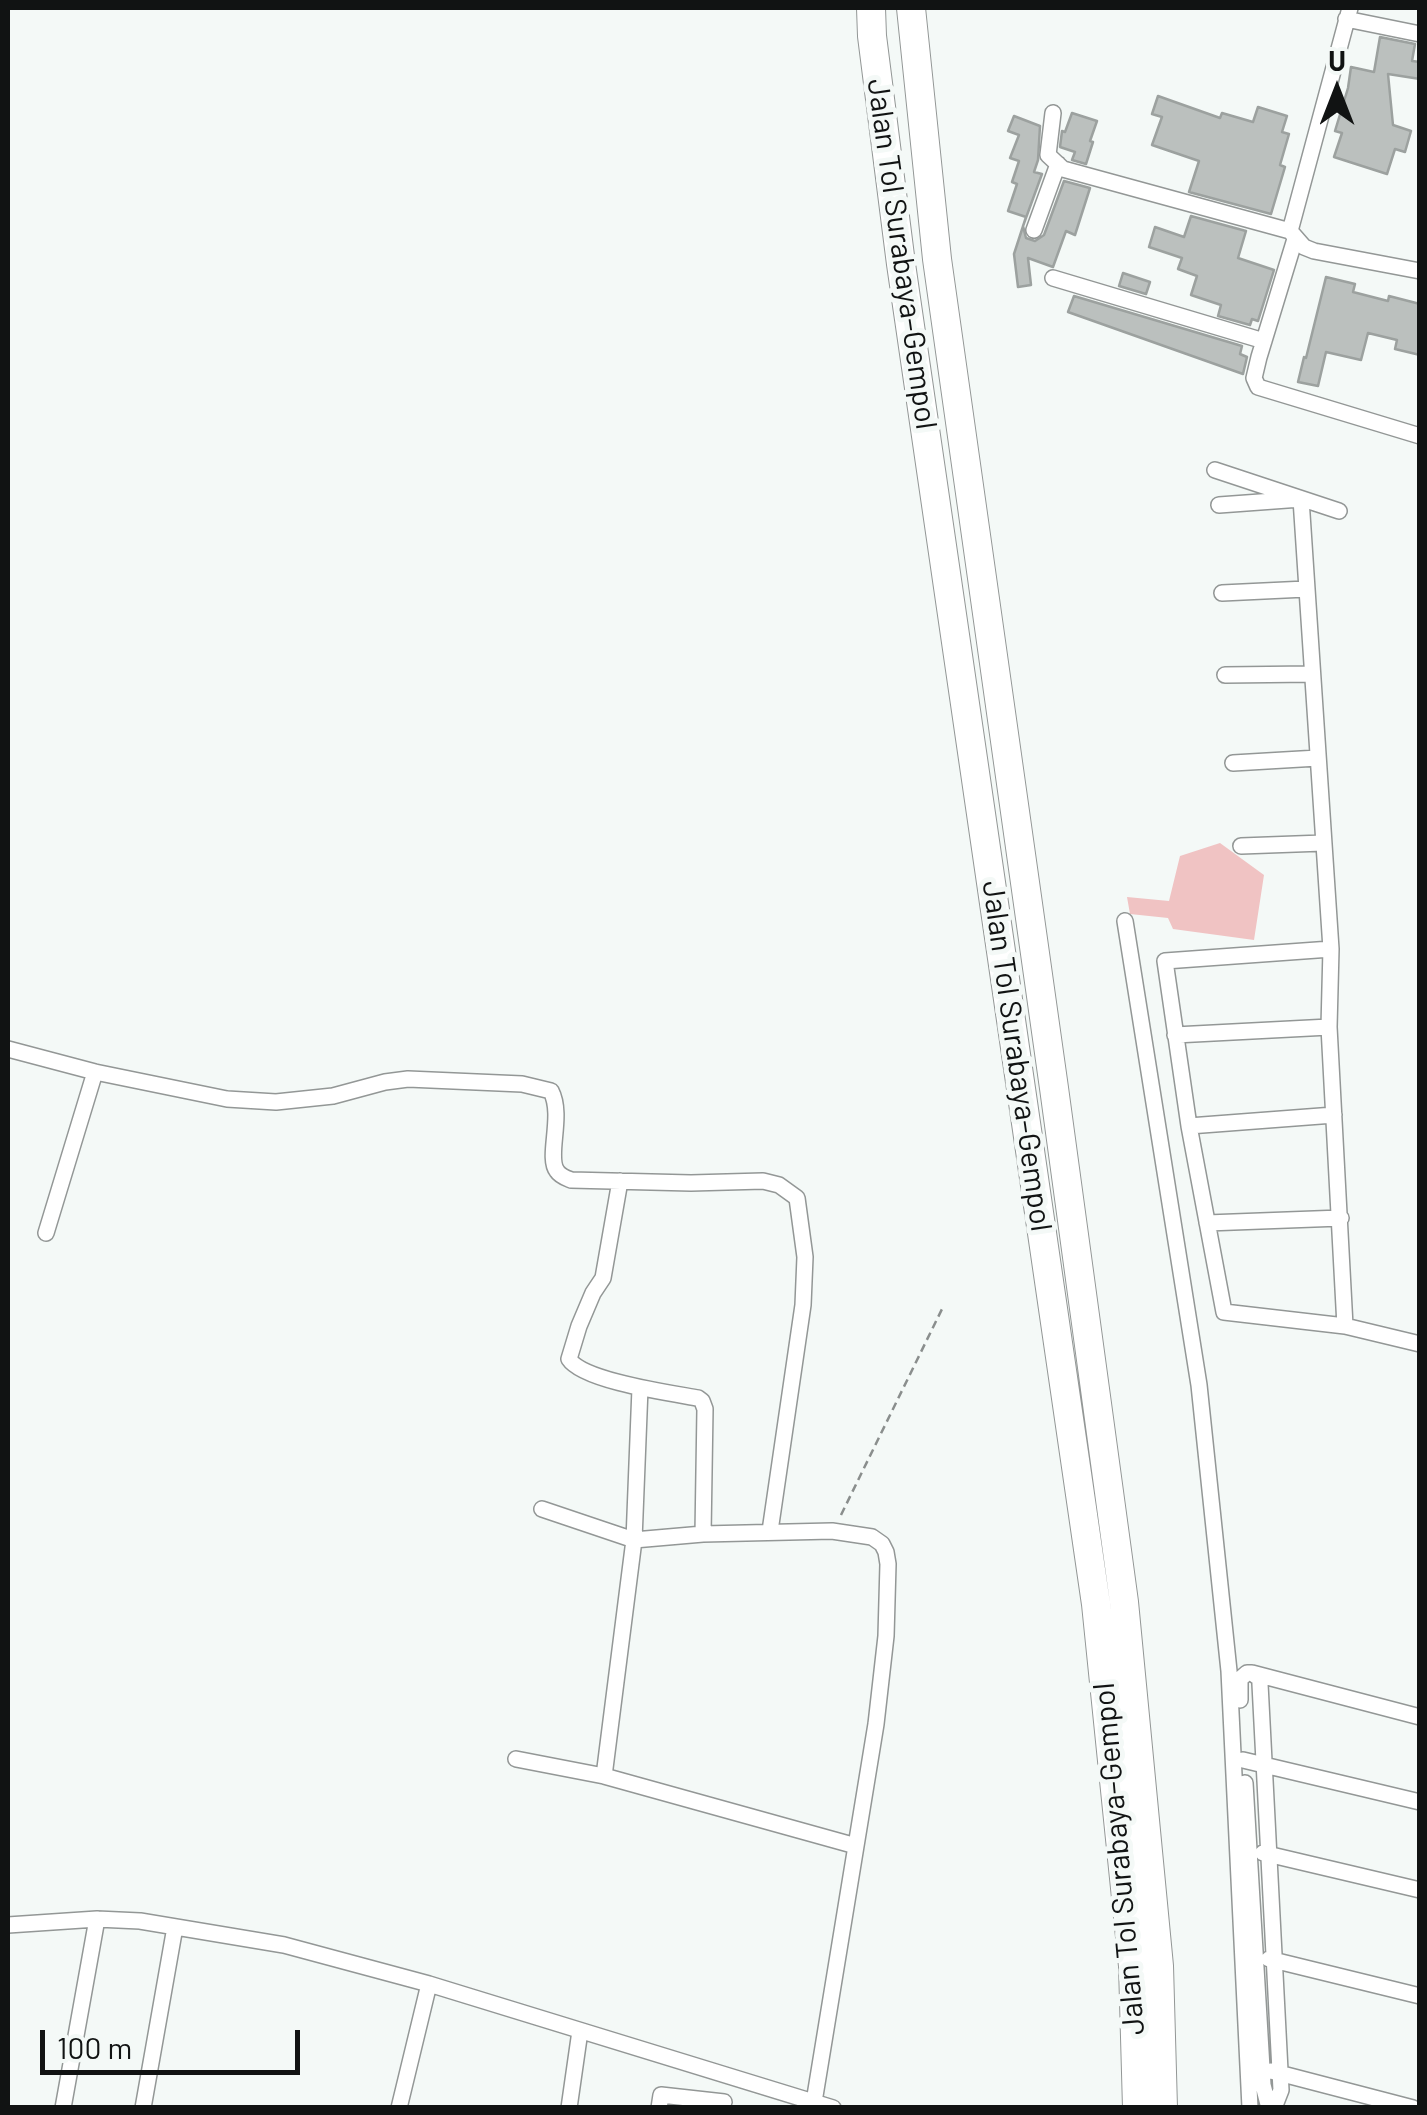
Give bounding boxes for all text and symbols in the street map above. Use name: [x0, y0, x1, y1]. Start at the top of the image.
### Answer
north arrow: [1287, 40, 1387, 140]
text: U: [1328, 43, 1346, 77]
street label: Jalan Tol Surabaya–Gempol: [860, 76, 944, 432]
street label: Jalan Tol Surabaya–Gempol: [975, 878, 1059, 1234]
street label: Jalan Tol Surabaya–Gempol: [1086, 1681, 1152, 2037]
scale bar: [45, 2010, 305, 2072]
text: 100 m: [57, 2029, 132, 2065]

